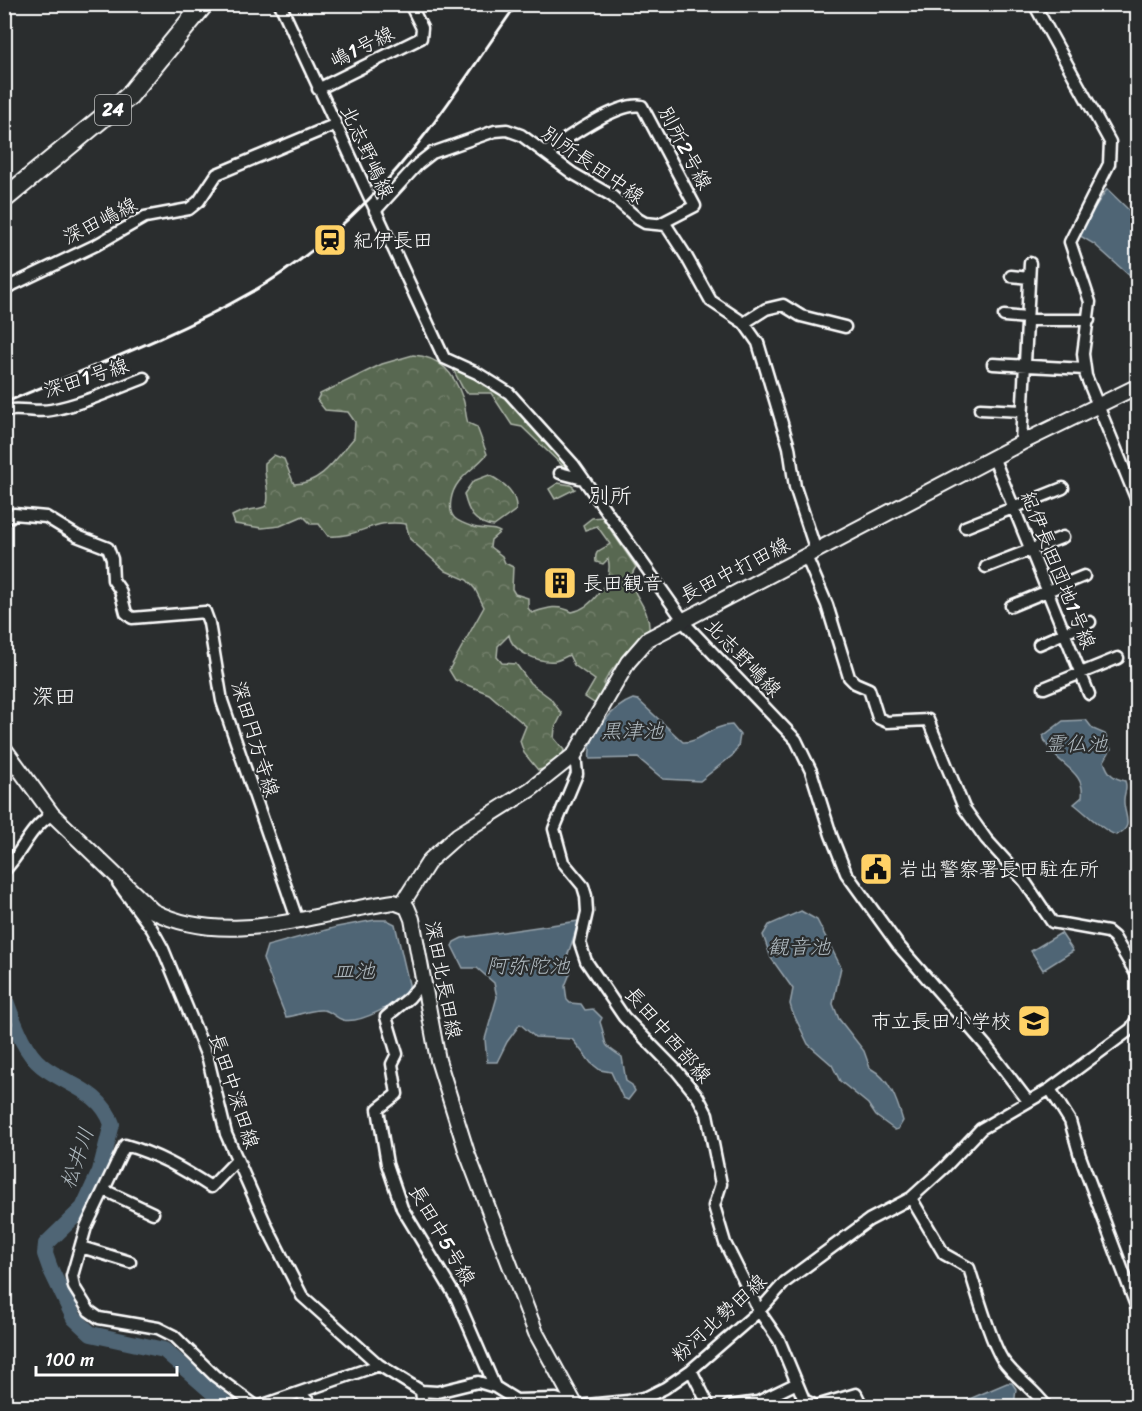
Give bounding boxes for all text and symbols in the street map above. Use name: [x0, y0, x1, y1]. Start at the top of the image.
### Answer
street label: 嶋1号線: [324, 16, 400, 78]
road number: 24: [95, 95, 131, 125]
street label: 北志野嶋線: [330, 99, 404, 205]
street label: 別所2号線: [648, 99, 722, 197]
street label: 別所長田中線: [534, 116, 652, 214]
street label: 深田嶋線: [56, 187, 144, 255]
station icon: 紀伊長田: [312, 222, 348, 258]
place label: 紀伊長田: [353, 223, 433, 258]
street label: 深田1号線: [38, 348, 134, 408]
district label: 別所: [588, 476, 632, 515]
street label: 紀伊長田団地1号線: [1010, 485, 1106, 655]
street label: 長田中打田線: [674, 527, 796, 613]
building icon: 長田観音: [542, 565, 578, 601]
place label: 長田観音: [583, 566, 663, 601]
street label: 北志野嶋線: [696, 610, 790, 706]
district label: 深田: [32, 677, 76, 716]
street label: 深田円方寺線: [221, 677, 289, 801]
water label: 黒津池: [601, 712, 664, 750]
water label: 霊仏池: [1045, 725, 1108, 763]
public building icon: 岩出警察署長田駐在所: [858, 851, 894, 887]
place label: 岩出警察署長田駐在所: [899, 852, 1099, 887]
street label: 深田北長田線: [414, 918, 472, 1042]
water label: 観音池: [768, 928, 831, 966]
water label: 阿弥陀池: [486, 947, 571, 985]
water label: 皿池: [333, 952, 376, 990]
street label: 長田中西部線: [615, 978, 721, 1092]
school or university icon: 市立長田小学校: [1016, 1003, 1052, 1039]
place label: 市立長田小学校: [871, 1004, 1011, 1039]
street label: 長田中深田線: [199, 1029, 269, 1153]
water label: 松井川: [49, 1122, 105, 1194]
street label: 長田中5号線: [399, 1178, 485, 1292]
street label: 粉河北勢田線: [663, 1265, 775, 1371]
scale bar: [36, 1339, 177, 1377]
text: 100 m: [45, 1344, 94, 1376]

